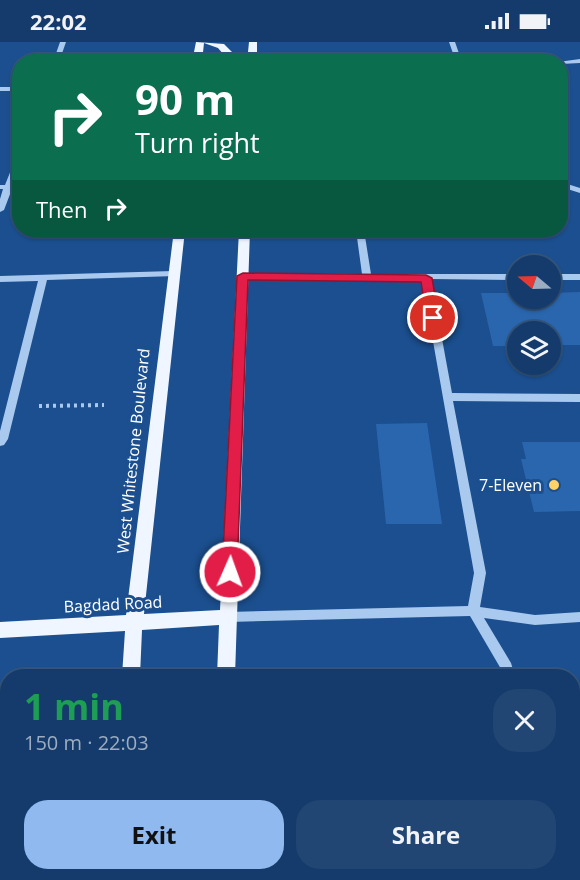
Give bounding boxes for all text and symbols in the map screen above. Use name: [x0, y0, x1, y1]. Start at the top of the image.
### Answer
text: 22:02: [30, 6, 87, 36]
text: 90 m: [135, 70, 235, 127]
icon: right: [36, 78, 114, 156]
text: Turn right: [135, 124, 260, 161]
icon: right: [99, 192, 132, 225]
text: Then: [36, 194, 87, 224]
north arrow: [507, 255, 561, 309]
map controls: [507, 255, 561, 375]
pin: [407, 292, 458, 343]
icon: arrive: [416, 301, 449, 334]
button: layers: [507, 321, 561, 375]
street label: West Whitestone Boulevard: [111, 347, 155, 555]
place label: 7-Eleven: [479, 474, 542, 496]
marker: 7-Eleven: [547, 478, 561, 492]
position arrow: [198, 540, 262, 604]
street label: Bagdad Road: [63, 590, 163, 618]
text: 1 min: [24, 682, 124, 731]
button: close: [493, 689, 556, 752]
text: 150 m · 22:03: [24, 729, 149, 756]
button: Exit: [24, 800, 284, 869]
button: Share: [296, 800, 556, 869]

